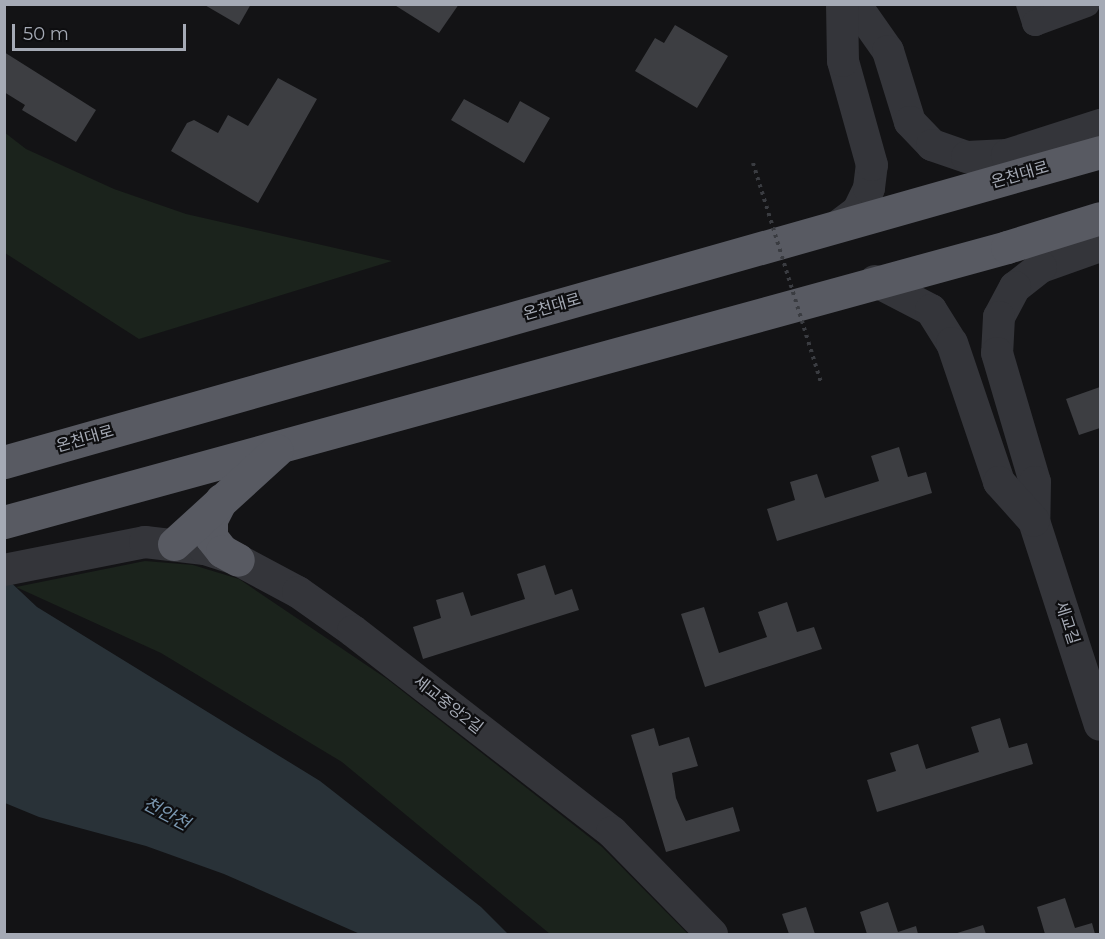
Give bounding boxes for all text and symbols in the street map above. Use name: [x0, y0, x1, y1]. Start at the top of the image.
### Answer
scale bar: [15, 12, 189, 50]
text: 50 m: [23, 23, 69, 45]
street label: 온천대로: [989, 158, 1051, 192]
street label: 온천대로: [521, 290, 583, 324]
street label: 온천대로: [54, 422, 116, 456]
street label: 세교길: [1051, 599, 1083, 647]
street label: 세교중앙2길: [410, 672, 486, 738]
water label: 천안천: [139, 793, 193, 835]

